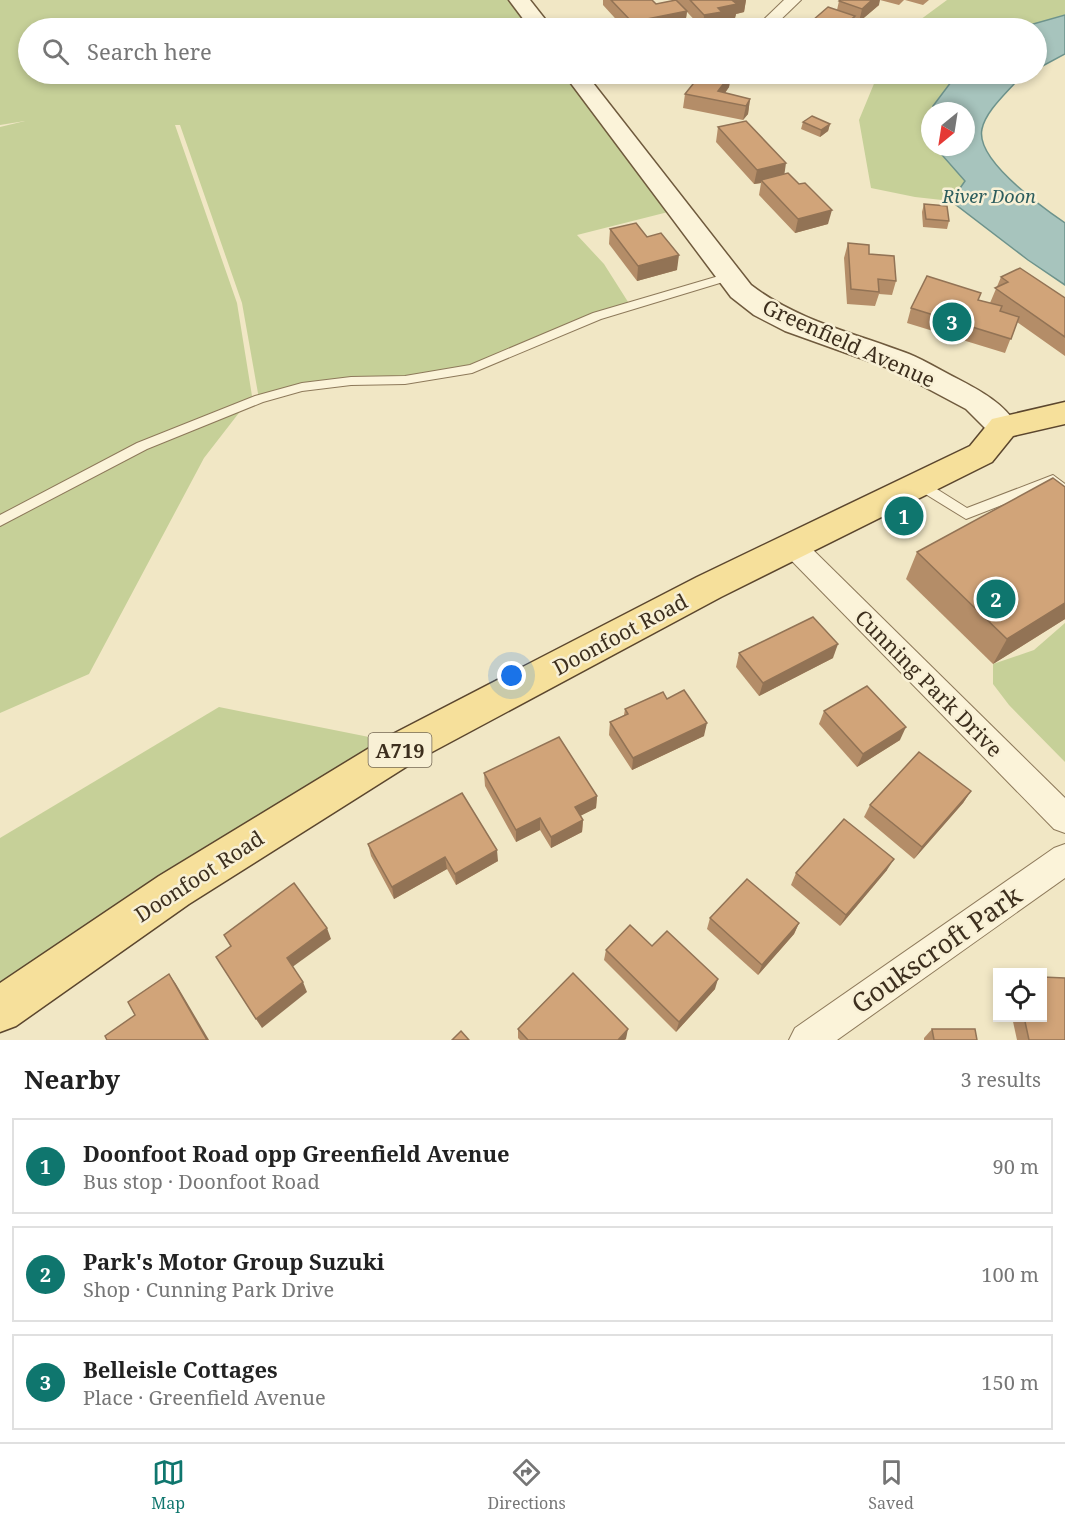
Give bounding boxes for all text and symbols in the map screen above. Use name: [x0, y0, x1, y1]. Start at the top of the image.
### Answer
search box: [18, 18, 1047, 84]
icon: search: [39, 35, 72, 68]
text: Search here: [87, 36, 212, 66]
north arrow: [921, 102, 975, 156]
water label: River Doon: [941, 184, 1036, 208]
street label: Greenfield Avenue: [758, 292, 940, 394]
pin: 3: [932, 300, 972, 344]
pin: 1: [884, 494, 924, 538]
pin: 2: [976, 576, 1016, 622]
street label: Doonfoot Road: [548, 587, 692, 681]
street label: Cunning Park Drive: [849, 603, 1009, 763]
your location: [497, 661, 526, 690]
road number: A719: [368, 733, 432, 767]
street label: Doonfoot Road: [129, 824, 269, 928]
street label: Goukscroft Park: [844, 876, 1029, 1021]
map controls: [993, 968, 1047, 1022]
button: locate: [993, 968, 1047, 1022]
text: Nearby: [24, 1061, 120, 1097]
text: 3 results: [961, 1066, 1041, 1093]
text: Doonfoot Road opp Greenfield Avenue: [83, 1138, 510, 1168]
text: 1: [40, 1153, 51, 1180]
text: 90 m: [993, 1153, 1039, 1180]
text: Bus stop · Doonfoot Road: [83, 1168, 320, 1195]
text: Park's Motor Group Suzuki: [83, 1246, 385, 1276]
text: 2: [40, 1261, 51, 1288]
text: 100 m: [981, 1261, 1039, 1288]
text: Shop · Cunning Park Drive: [83, 1276, 334, 1303]
text: Belleisle Cottages: [83, 1354, 278, 1384]
text: 3: [40, 1369, 51, 1396]
text: 150 m: [981, 1369, 1039, 1396]
text: Place · Greenfield Avenue: [83, 1384, 326, 1411]
tab: Map: [151, 1456, 185, 1514]
tab: Directions: [488, 1456, 566, 1514]
tab: Saved: [868, 1456, 914, 1514]

